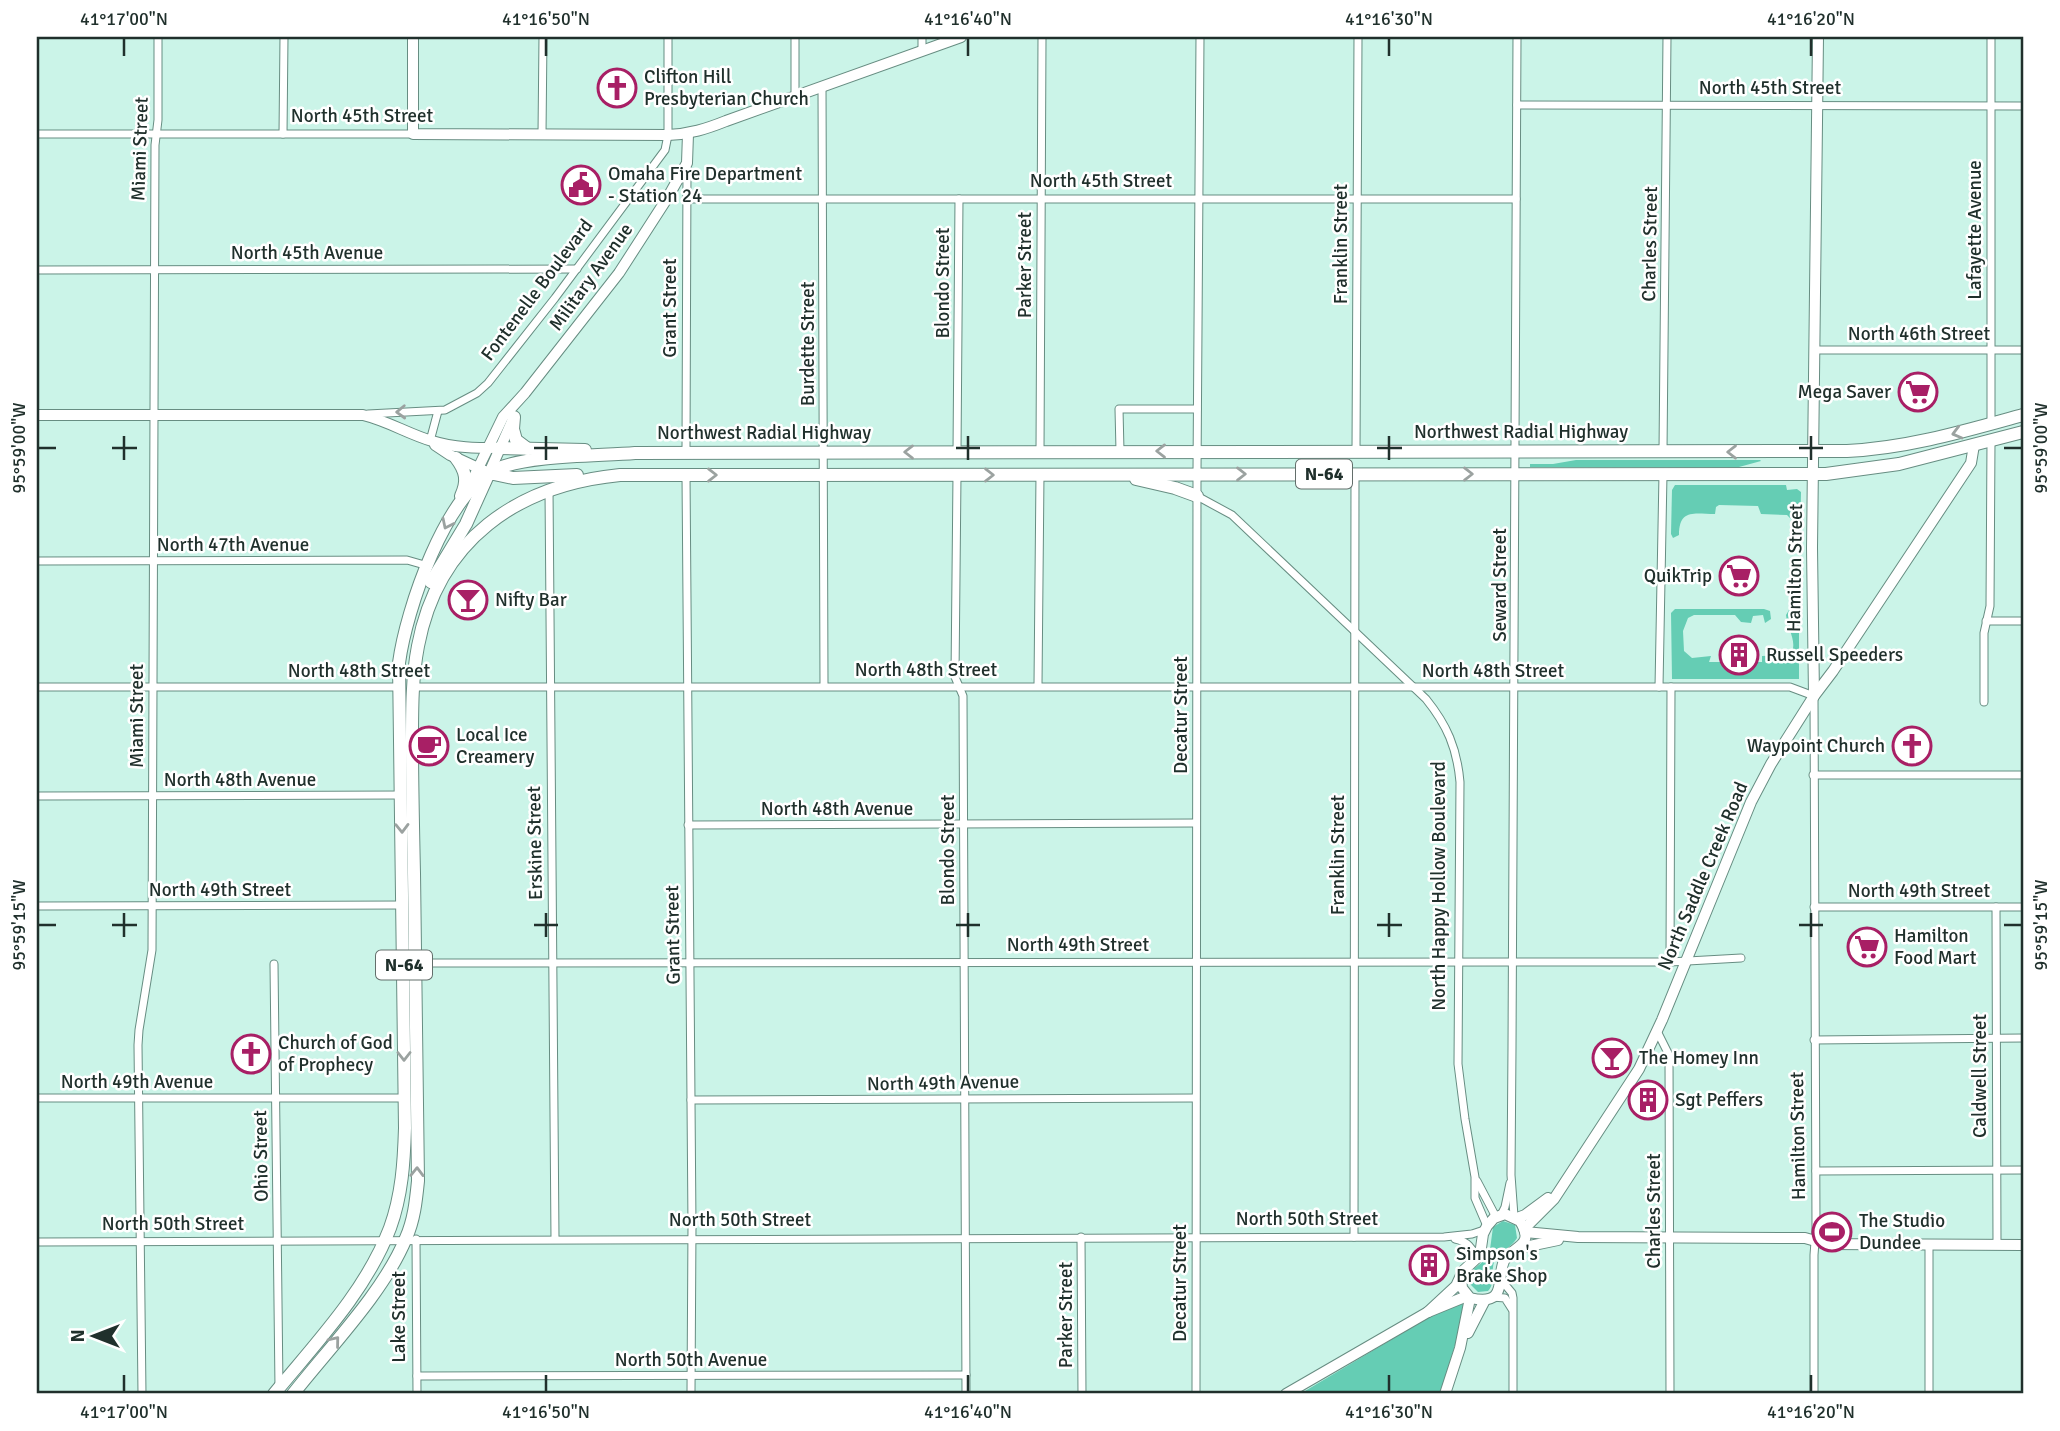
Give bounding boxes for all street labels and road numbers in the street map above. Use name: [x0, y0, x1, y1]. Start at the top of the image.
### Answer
street label: North 45th Street: [1699, 76, 1842, 100]
street label: Miami Street: [126, 96, 154, 201]
street label: North 45th Street: [291, 104, 434, 128]
street label: Lafayette Avenue: [1963, 160, 1987, 300]
street label: North 45th Street: [1030, 169, 1173, 193]
street label: Franklin Street: [1329, 184, 1353, 304]
street label: Charles Street: [1637, 186, 1663, 302]
street label: Parker Street: [1013, 211, 1037, 318]
street label: Fontenelle Boulevard: [476, 214, 598, 366]
street label: Military Avenue: [544, 218, 638, 336]
street label: Blondo Street: [931, 227, 955, 338]
street label: North 45th Avenue: [231, 241, 383, 265]
street label: Grant Street: [658, 258, 682, 358]
street label: Burdette Street: [796, 281, 820, 406]
street label: North 46th Street: [1848, 322, 1991, 346]
street label: Northwest Radial Highway: [1414, 420, 1628, 444]
street label: Northwest Radial Highway: [657, 421, 871, 445]
road number: N-64: [1296, 460, 1352, 488]
street label: Hamilton Street: [1782, 503, 1808, 632]
street label: Seward Street: [1488, 528, 1512, 642]
street label: North 47th Avenue: [157, 533, 309, 557]
street label: Decatur Street: [1169, 656, 1193, 774]
street label: North 48th Street: [855, 658, 998, 682]
street label: North 48th Street: [288, 659, 431, 683]
street label: North 48th Street: [1422, 659, 1565, 683]
street label: Miami Street: [125, 664, 149, 768]
street label: North Happy Hollow Boulevard: [1427, 761, 1451, 1011]
street label: North 48th Avenue: [164, 768, 316, 792]
street label: North Saddle Creek Road: [1652, 778, 1754, 974]
street label: Erskine Street: [522, 785, 548, 900]
street label: Blondo Street: [936, 794, 960, 905]
street label: Franklin Street: [1326, 795, 1350, 915]
street label: North 48th Avenue: [761, 797, 913, 821]
street label: North 49th Street: [149, 878, 292, 902]
street label: North 49th Street: [1848, 879, 1991, 903]
street label: Grant Street: [660, 885, 686, 985]
street label: North 49th Street: [1007, 933, 1150, 957]
road number: N-64: [376, 950, 432, 980]
street label: Caldwell Street: [1968, 1014, 1992, 1138]
street label: North 49th Avenue: [61, 1070, 213, 1094]
street label: North 49th Avenue: [867, 1070, 1019, 1096]
street label: Hamilton Street: [1785, 1071, 1811, 1200]
street label: Ohio Street: [248, 1110, 274, 1202]
street label: Charles Street: [1642, 1153, 1666, 1269]
street label: North 50th Street: [1236, 1207, 1379, 1231]
street label: North 50th Street: [669, 1208, 812, 1232]
street label: North 50th Street: [102, 1212, 245, 1236]
street label: Decatur Street: [1168, 1224, 1192, 1342]
street label: Parker Street: [1054, 1261, 1078, 1368]
street label: Lake Street: [387, 1271, 411, 1363]
street label: North 50th Avenue: [615, 1348, 767, 1372]

